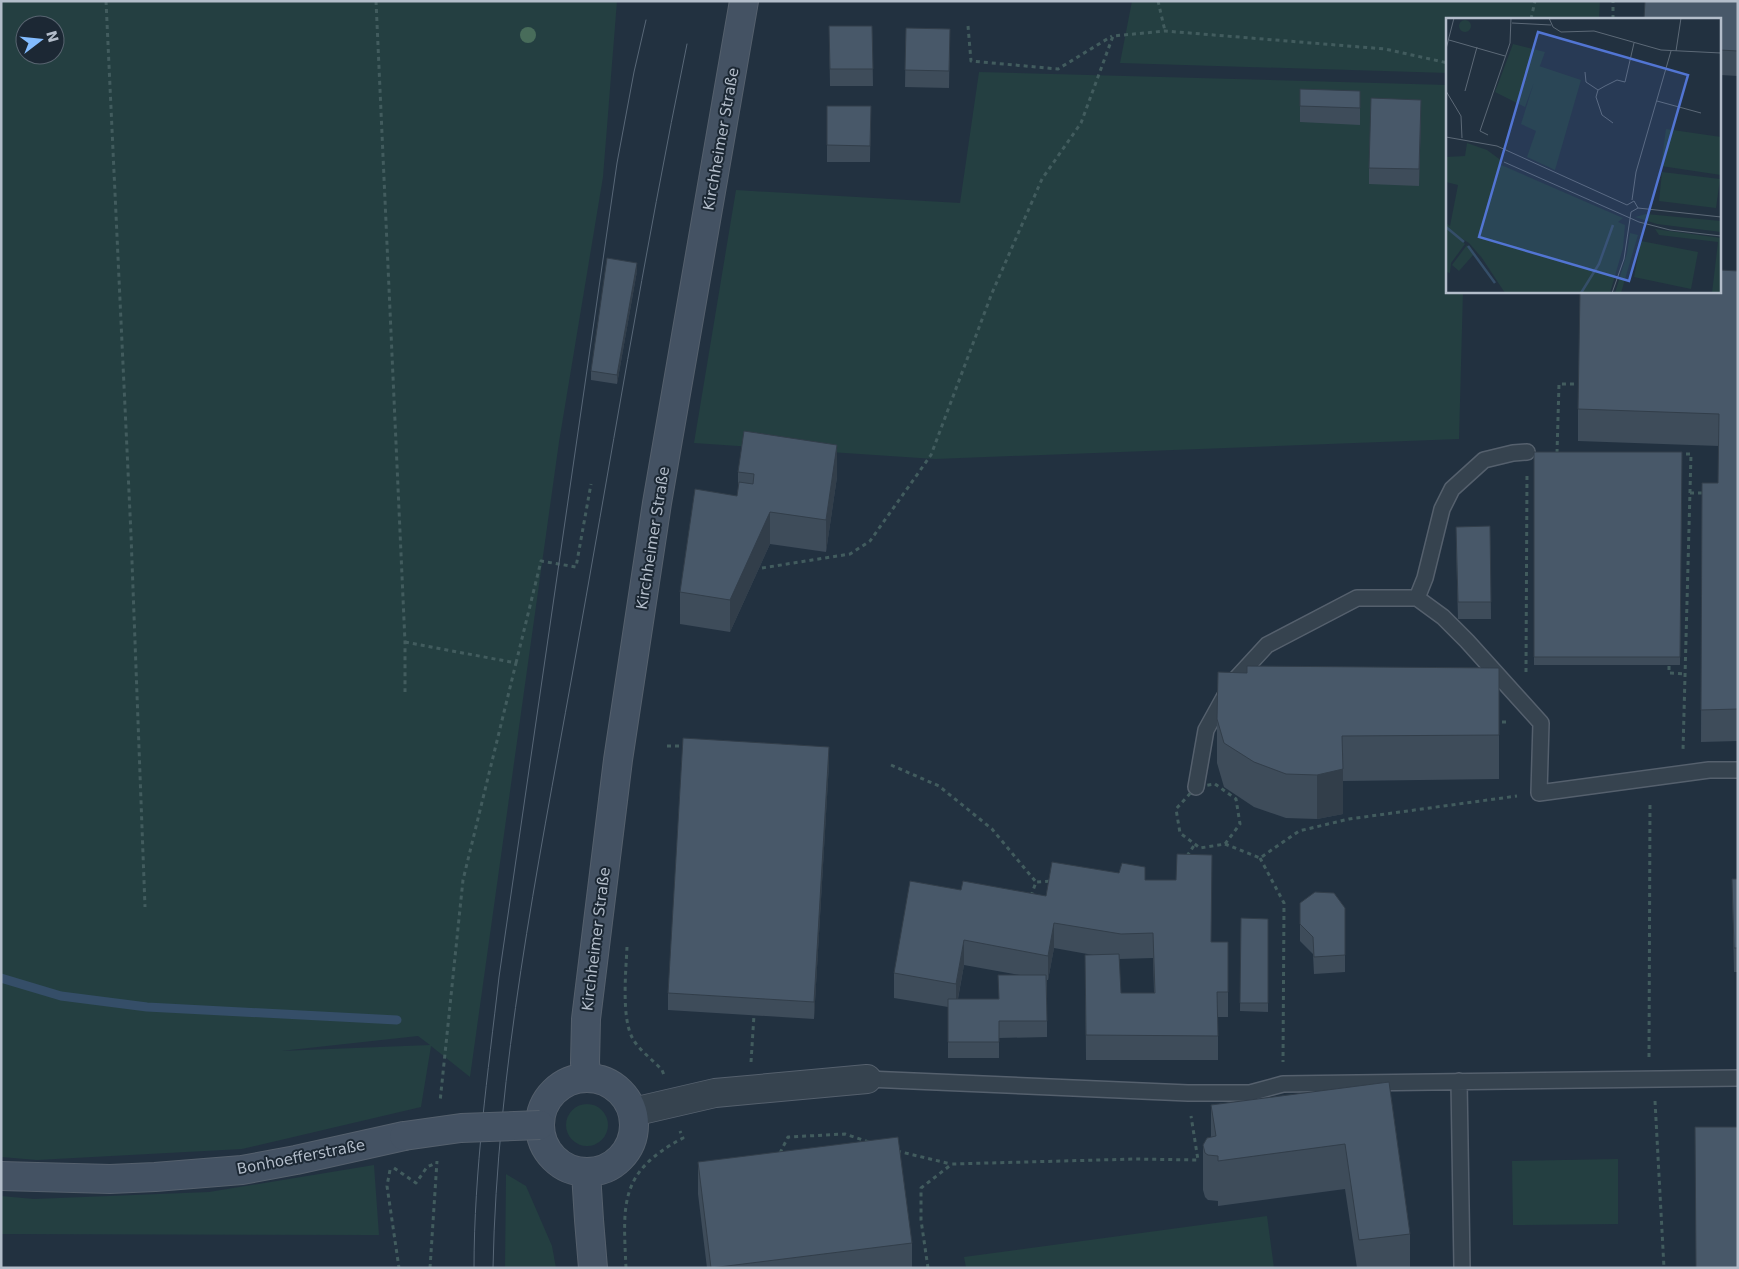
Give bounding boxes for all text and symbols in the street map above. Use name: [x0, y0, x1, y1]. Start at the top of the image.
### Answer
north arrow: [15, 15, 65, 65]
inset map: [1446, 18, 1722, 292]
text: N: [43, 29, 62, 44]
street label: Kirchheimer Straße: [700, 66, 742, 212]
street label: Kirchheimer Straße: [633, 465, 673, 611]
street label: Kirchheimer Straße: [578, 866, 614, 1012]
street label: Bonhoefferstraße: [235, 1136, 367, 1178]

